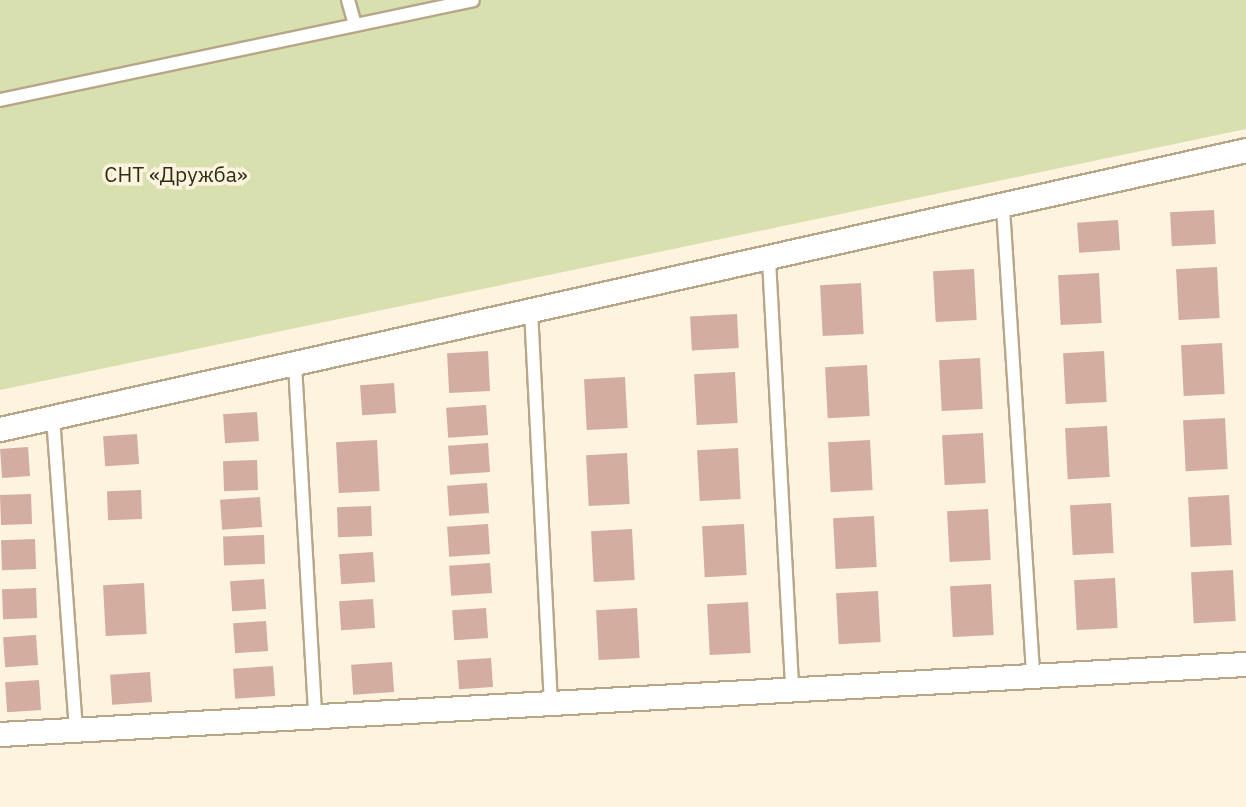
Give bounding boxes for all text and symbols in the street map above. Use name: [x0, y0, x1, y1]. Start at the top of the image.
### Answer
park label: СНТ «Дружба»: [104, 161, 248, 187]

